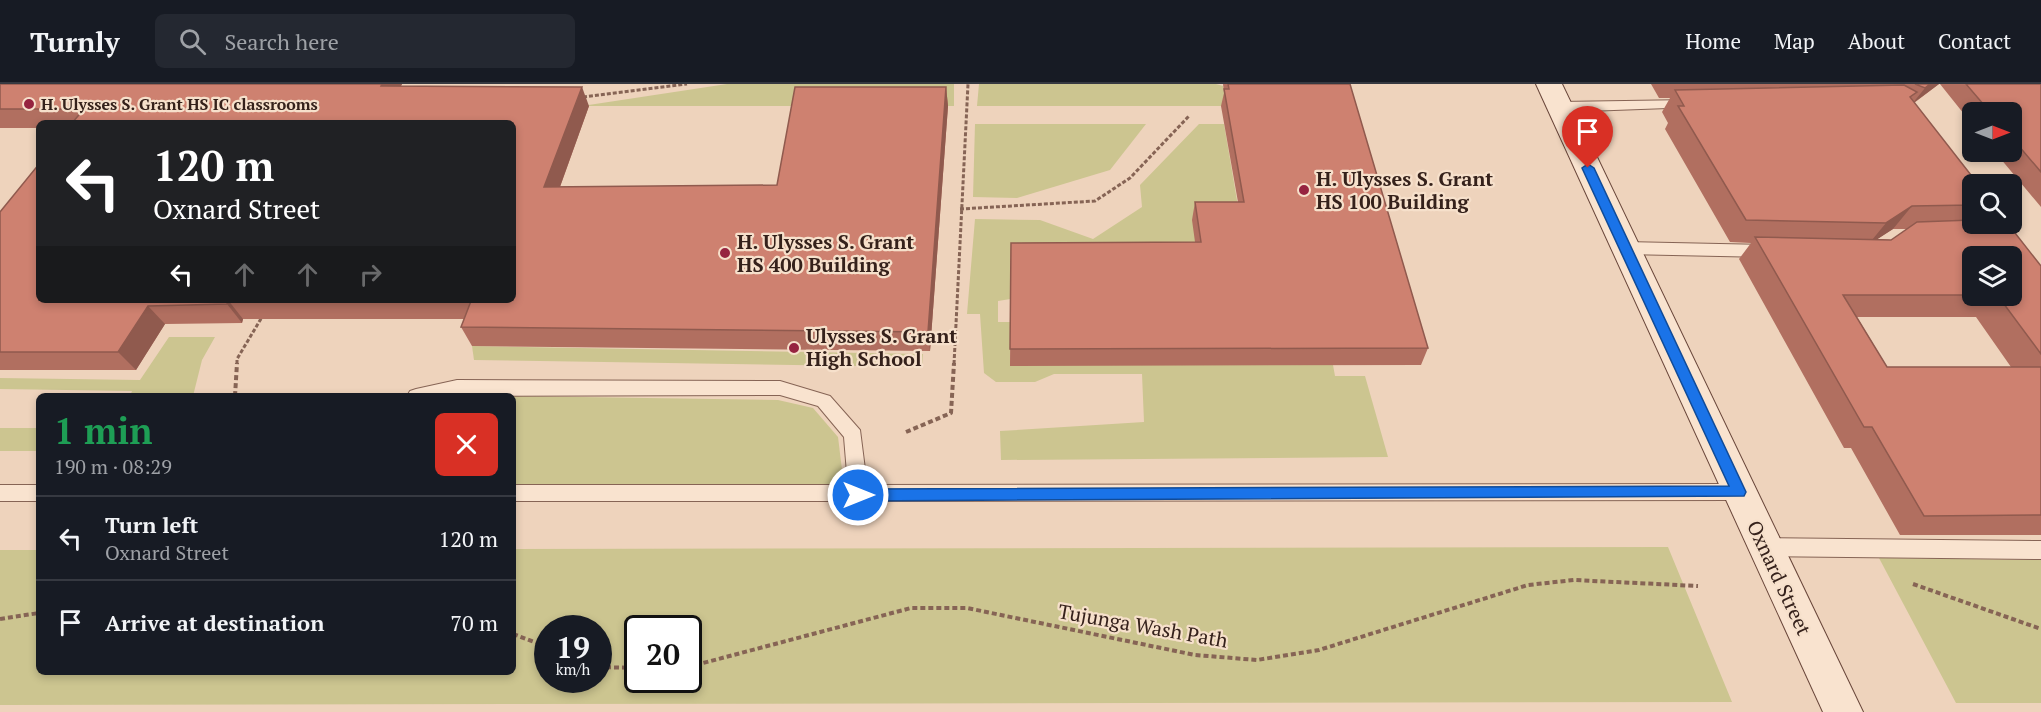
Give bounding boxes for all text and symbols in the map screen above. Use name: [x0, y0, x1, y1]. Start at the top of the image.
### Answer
search box: [155, 14, 575, 68]
text: Turnly: [30, 23, 119, 60]
icon: search: [176, 25, 209, 58]
text: Search here: [224, 27, 339, 56]
text: Home: [1685, 27, 1741, 55]
text: Map: [1774, 27, 1815, 55]
text: About: [1848, 27, 1905, 55]
text: Contact: [1938, 27, 2011, 55]
place label: H. Ulysses S. Grant HS IC classrooms: [41, 93, 318, 115]
marker: H. Ulysses S. Grant HS IC classrooms: [22, 97, 36, 111]
north arrow: [1962, 102, 2022, 162]
map controls: [1962, 102, 2022, 306]
pin: [1562, 106, 1613, 168]
icon: arrive: [1571, 115, 1604, 148]
text: 120 m: [153, 137, 274, 193]
icon: left: [54, 144, 132, 222]
place label: H. Ulysses S. Grant HS 100 Building: [1316, 165, 1493, 215]
button: search: [1962, 174, 2022, 234]
marker: H. Ulysses S. Grant HS 100 Building: [1297, 183, 1311, 197]
text: Oxnard Street: [153, 191, 320, 227]
place label: H. Ulysses S. Grant HS 400 Building: [737, 228, 914, 278]
marker: H. Ulysses S. Grant HS 400 Building: [718, 246, 732, 260]
button: layers: [1962, 246, 2022, 306]
icon: left: [165, 258, 198, 291]
icon: ahead: [228, 258, 261, 291]
icon: ahead: [291, 258, 324, 291]
icon: right: [354, 258, 387, 291]
place label: Ulysses S. Grant High School: [806, 322, 957, 372]
marker: Ulysses S. Grant High School: [787, 341, 801, 355]
text: 1 min: [54, 407, 152, 454]
button: close: [435, 413, 498, 476]
text: 190 m · 08:29: [54, 453, 172, 480]
position arrow: [826, 463, 890, 527]
text: Turn left: [105, 510, 198, 539]
street label: Oxnard Street: [1741, 516, 1818, 640]
icon: left: [54, 522, 87, 555]
text: 120 m: [438, 524, 498, 553]
text: Oxnard Street: [105, 539, 229, 566]
street label: Tujunga Wash Path: [1056, 597, 1230, 654]
icon: arrive: [54, 606, 87, 639]
text: Arrive at destination: [105, 608, 324, 637]
text: 70 m: [450, 608, 498, 637]
speed limit sign: 20: [624, 615, 702, 693]
text: 19: [556, 627, 590, 667]
text: km/h: [556, 659, 590, 679]

